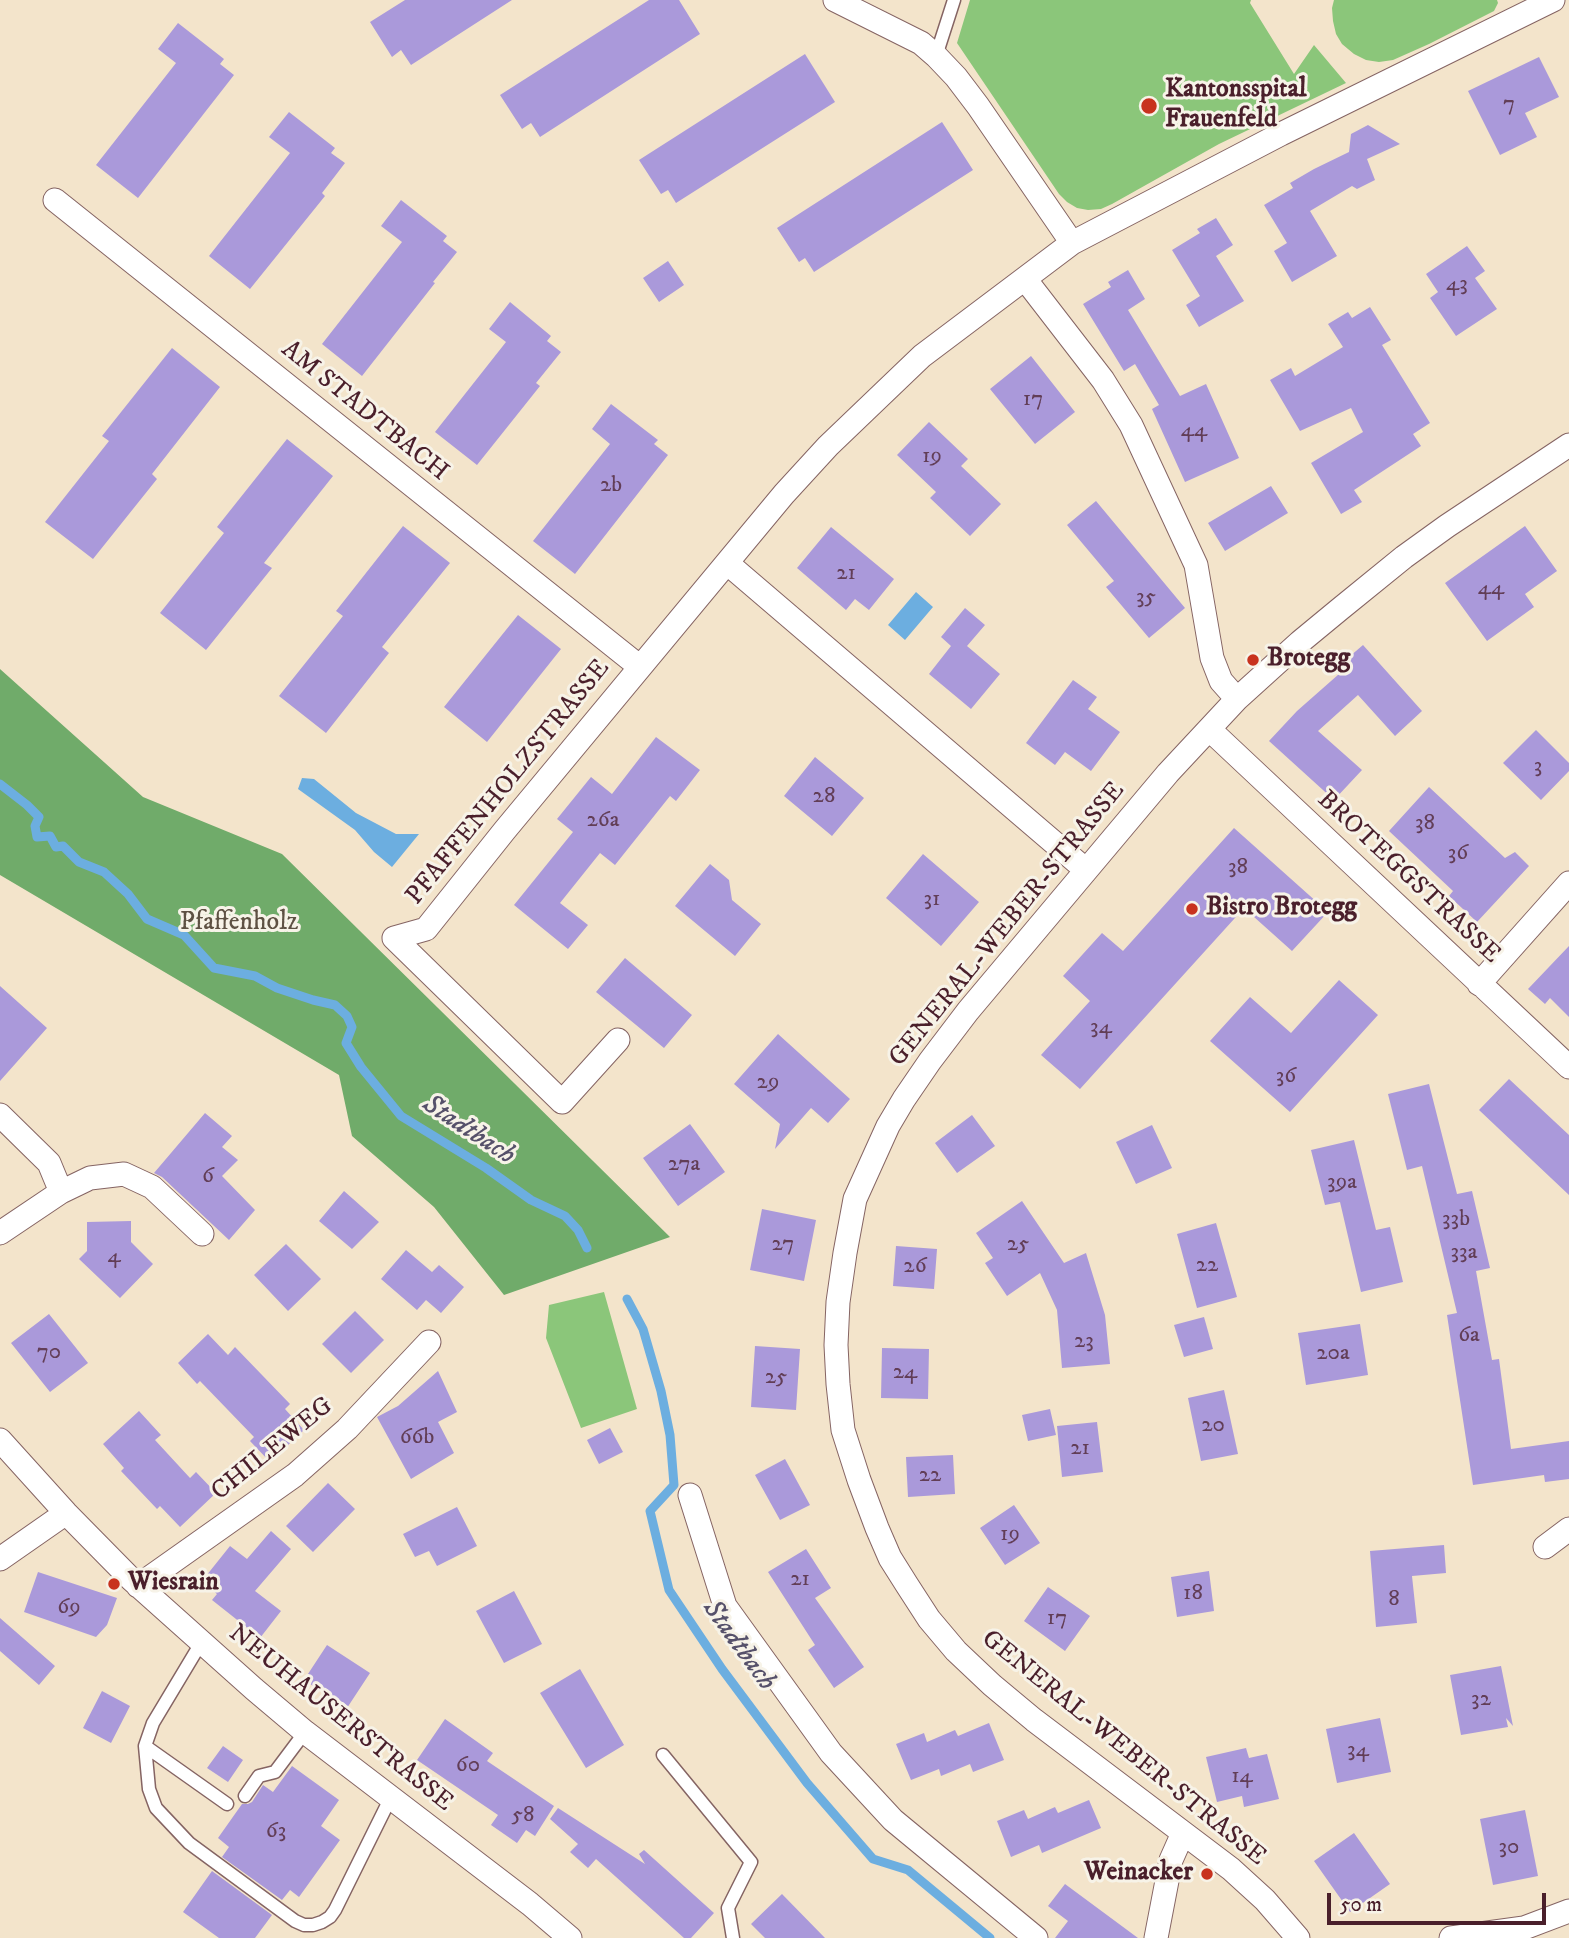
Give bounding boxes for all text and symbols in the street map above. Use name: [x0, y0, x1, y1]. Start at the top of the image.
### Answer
place label: Kantonsspital Frauenfeld: [1165, 75, 1307, 136]
house number: 7: [1503, 91, 1515, 119]
marker: Kantonsspital Frauenfeld: [1139, 96, 1159, 116]
house number: 43: [1446, 271, 1468, 299]
street label: AM STADTBACH: [274, 335, 454, 489]
house number: 17: [1023, 386, 1043, 414]
house number: 44: [1181, 417, 1207, 445]
house number: 19: [922, 443, 942, 471]
house number: 2b: [600, 472, 622, 500]
house number: 21: [836, 560, 856, 588]
house number: 44: [1478, 575, 1504, 603]
house number: 35: [1136, 584, 1156, 612]
place label: Brotegg: [1267, 644, 1350, 676]
marker: Brotegg: [1245, 652, 1261, 668]
street label: PFAFFENHOLZSTRASSE: [400, 654, 618, 912]
house number: 3: [1534, 753, 1542, 781]
street label: GENERAL-WEBER-STRASSE: [883, 776, 1133, 1074]
house number: 28: [813, 783, 835, 811]
street label: BROTEGGSTRASSE: [1310, 785, 1506, 971]
house number: 26a: [586, 807, 620, 835]
house number: 38: [1415, 810, 1435, 838]
house number: 36: [1448, 840, 1468, 868]
house number: 38: [1228, 854, 1248, 882]
house number: 31: [923, 886, 941, 914]
place label: Bistro Brotegg: [1206, 893, 1357, 925]
marker: Bistro Brotegg: [1184, 901, 1200, 917]
park label: Pfaffenholz: [180, 908, 298, 940]
house number: 34: [1090, 1014, 1112, 1042]
house number: 36: [1276, 1063, 1296, 1091]
house number: 29: [757, 1069, 779, 1097]
water label: Stadtbach: [415, 1089, 521, 1173]
house number: 27a: [668, 1151, 700, 1179]
house number: 6: [202, 1163, 214, 1191]
house number: 39a: [1327, 1169, 1357, 1197]
house number: 33b: [1442, 1206, 1470, 1234]
house number: 27: [772, 1231, 794, 1259]
house number: 25: [1007, 1231, 1029, 1259]
house number: 33a: [1451, 1239, 1477, 1267]
house number: 4: [107, 1243, 121, 1271]
house number: 22: [1196, 1252, 1218, 1280]
house number: 26: [903, 1253, 927, 1281]
house number: 6a: [1458, 1322, 1480, 1350]
house number: 23: [1074, 1328, 1094, 1356]
house number: 70: [37, 1339, 61, 1367]
house number: 20a: [1316, 1340, 1350, 1368]
house number: 24: [893, 1359, 917, 1387]
house number: 25: [765, 1364, 787, 1392]
street label: CHILEWEG: [206, 1392, 340, 1508]
house number: 20: [1201, 1412, 1225, 1440]
house number: 66b: [400, 1424, 434, 1452]
house number: 21: [1070, 1435, 1090, 1463]
house number: 22: [919, 1462, 941, 1490]
house number: 19: [1000, 1521, 1020, 1549]
house number: 21: [790, 1566, 810, 1594]
place label: Wiesrain: [128, 1568, 219, 1600]
marker: Wiesrain: [106, 1576, 122, 1592]
house number: 18: [1183, 1580, 1203, 1608]
house number: 8: [1388, 1586, 1400, 1614]
house number: 69: [57, 1594, 81, 1622]
water label: Stadtbach: [694, 1594, 782, 1698]
house number: 17: [1047, 1605, 1067, 1633]
street label: NEUHAUSERSTRASSE: [221, 1619, 459, 1819]
street label: GENERAL-WEBER-STRASSE: [974, 1624, 1272, 1874]
house number: 32: [1471, 1686, 1491, 1714]
house number: 34: [1347, 1737, 1369, 1765]
house number: 60: [456, 1752, 480, 1780]
house number: 14: [1231, 1763, 1253, 1791]
house number: 58: [512, 1802, 534, 1830]
house number: 63: [266, 1818, 286, 1846]
house number: 30: [1499, 1834, 1519, 1862]
place label: Weinacker: [1084, 1858, 1193, 1890]
marker: Weinacker: [1199, 1866, 1215, 1882]
scale bar: [1331, 1878, 1550, 1922]
text: 50 m: [1340, 1892, 1382, 1918]

